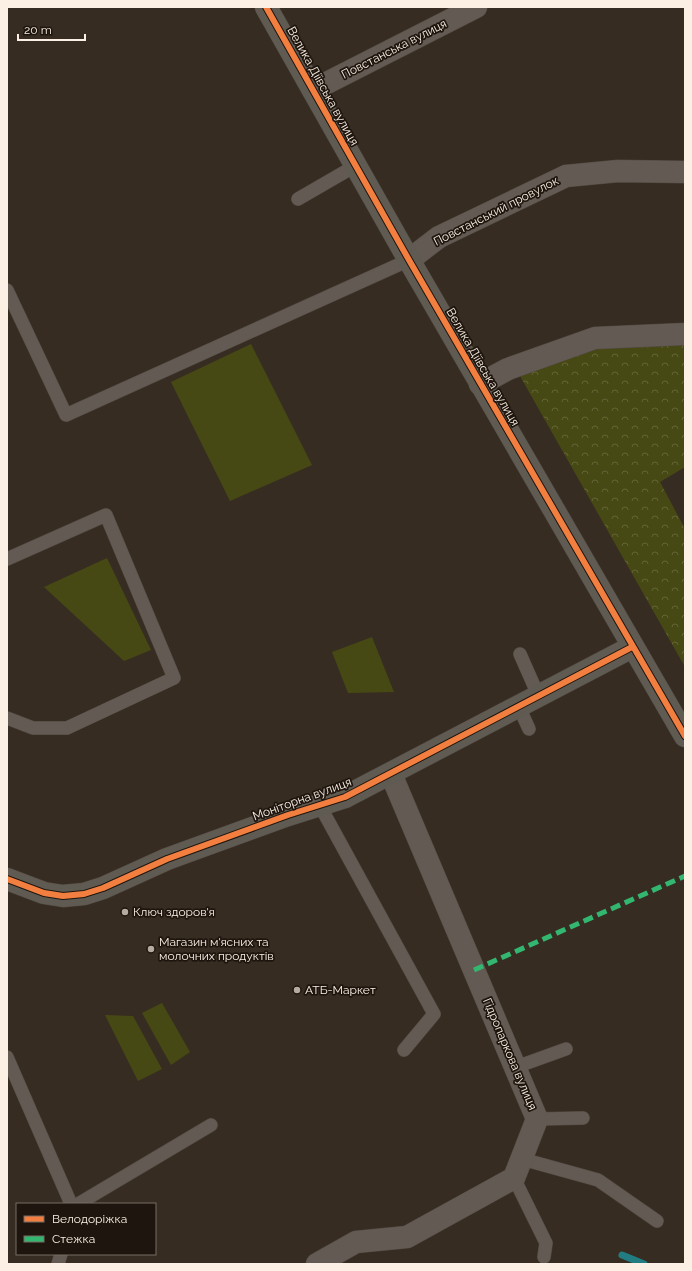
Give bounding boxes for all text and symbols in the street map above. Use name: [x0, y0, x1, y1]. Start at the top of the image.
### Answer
scale bar: [18, 16, 85, 42]
street label: Повстанська вулиця: [339, 16, 449, 82]
text: 20 m: [24, 23, 52, 37]
street label: Велика Діївська вулиця: [284, 24, 362, 148]
street label: Повстанський провулок: [431, 173, 561, 249]
street label: Велика Діївська вулиця: [443, 306, 523, 428]
street label: Моніторна вулиця: [251, 775, 353, 823]
place label: Ключ здоров'я: [133, 905, 215, 919]
marker: Ключ здоров'я: [120, 907, 130, 917]
place label: Магазин м'ясних та молочних продуктів: [159, 935, 274, 963]
marker: Магазин м'ясних та молочних продуктів: [146, 944, 156, 954]
place label: АТБ-Маркет: [305, 983, 376, 997]
marker: АТБ-Маркет: [292, 985, 302, 995]
street label: Гідропаркова вулиця: [480, 996, 540, 1112]
legend: [16, 1203, 156, 1255]
text: Велодоріжка: [52, 1212, 127, 1226]
text: Стежка: [52, 1232, 95, 1246]

